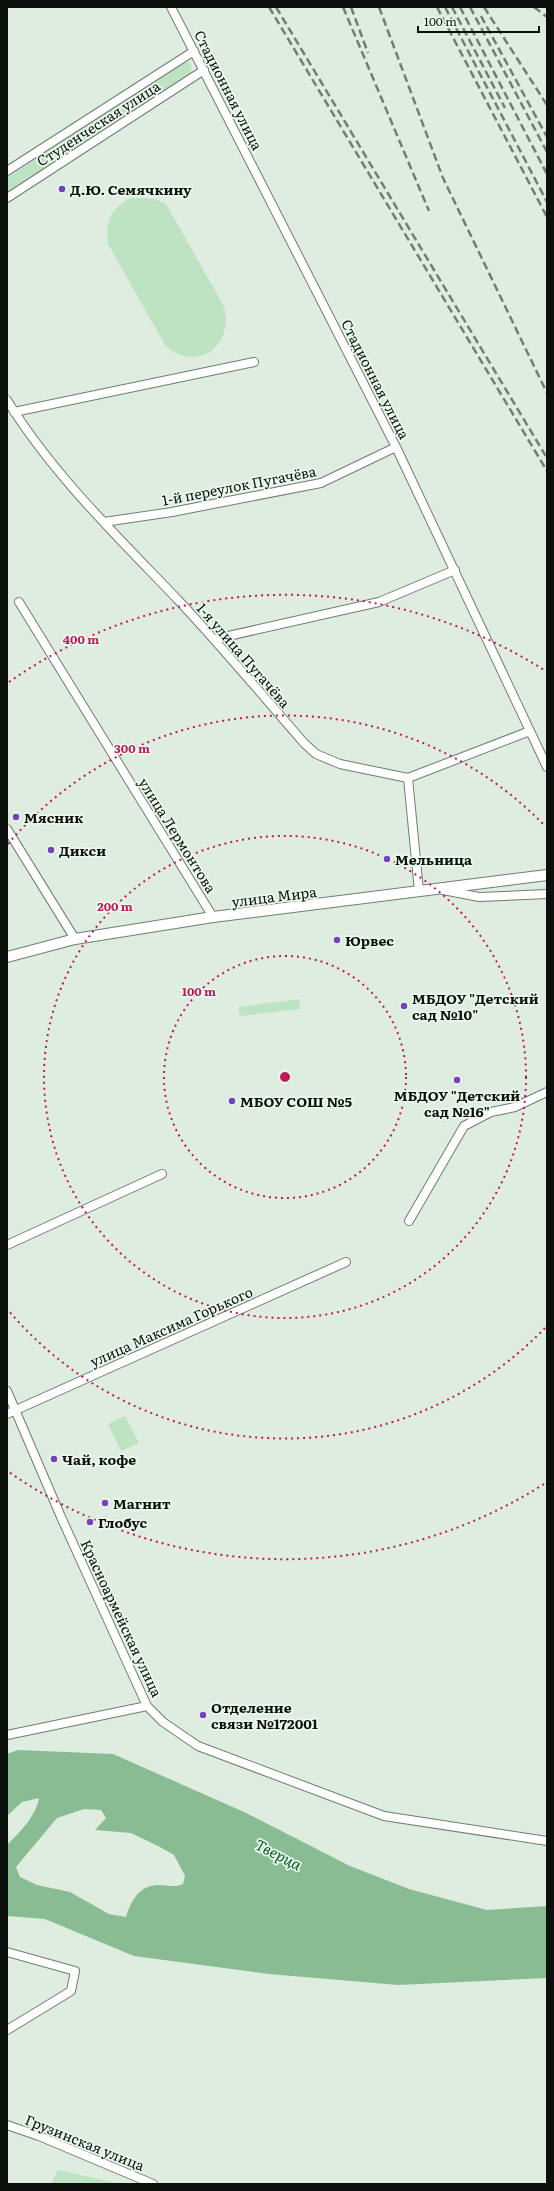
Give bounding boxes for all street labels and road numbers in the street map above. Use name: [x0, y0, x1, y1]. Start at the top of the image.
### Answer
street label: Стадионная улица: [190, 27, 268, 154]
street label: Студенческая улица: [32, 75, 164, 170]
street label: Стадионная улица: [337, 316, 415, 443]
street label: 1-й переулок Пугачёва: [160, 460, 318, 510]
street label: 1-я улица Пугачёва: [193, 598, 295, 712]
street label: улица Лермонтова: [134, 774, 222, 897]
street label: улица Мира: [230, 881, 318, 911]
street label: улица Максима Горького: [86, 1281, 256, 1371]
street label: Красноармейская улица: [77, 1536, 168, 1701]
street label: Грузинская улица: [22, 2109, 148, 2175]

